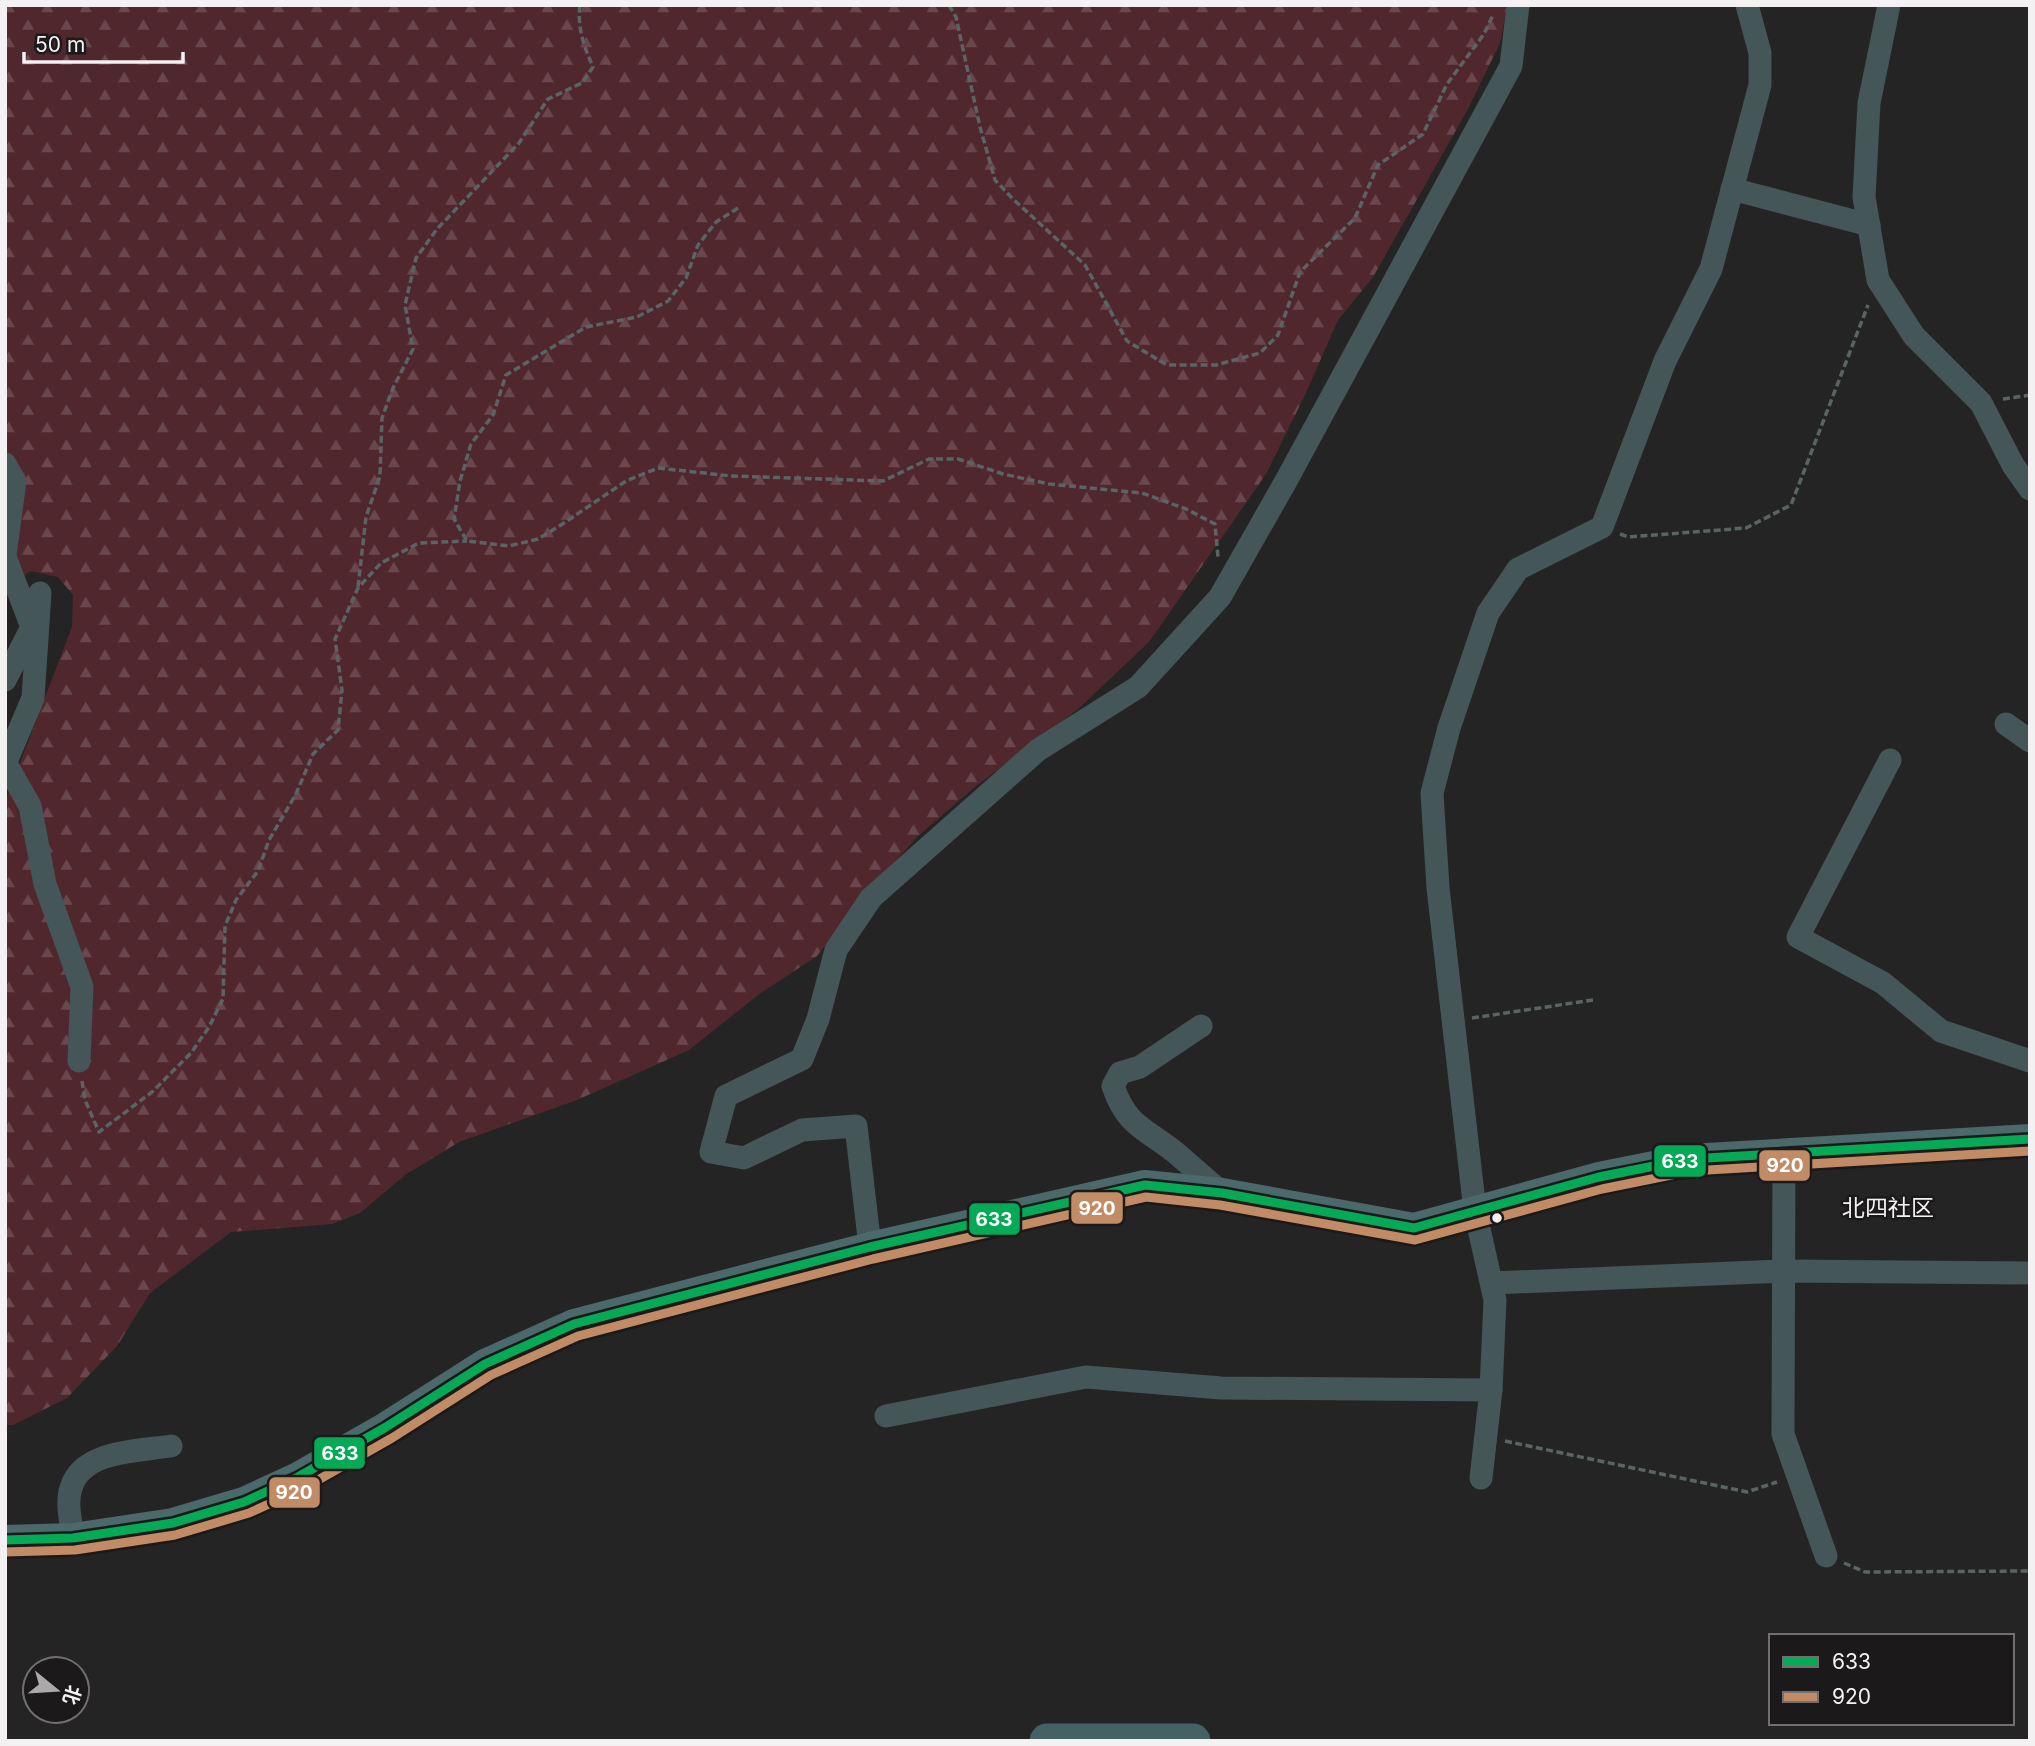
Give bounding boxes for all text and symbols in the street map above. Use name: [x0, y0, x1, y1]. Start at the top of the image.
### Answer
scale bar: [24, 21, 184, 65]
text: 50 m: [35, 32, 85, 57]
line badge: 633: [1653, 1144, 1707, 1178]
line badge: 920: [1758, 1149, 1811, 1182]
text: 633: [1662, 1150, 1698, 1173]
text: 920: [1766, 1154, 1804, 1177]
line badge: 920: [1070, 1191, 1124, 1225]
district label: 北四社区: [1842, 1194, 1934, 1222]
text: 920: [1078, 1197, 1116, 1220]
line badge: 633: [968, 1202, 1021, 1236]
text: 633: [976, 1208, 1012, 1231]
unlabelled marker: [1490, 1211, 1504, 1225]
line badge: 633: [313, 1436, 366, 1470]
text: 633: [322, 1442, 358, 1465]
line badge: 920: [268, 1476, 321, 1509]
text: 920: [275, 1481, 313, 1504]
legend: [1769, 1634, 2014, 1725]
text: 633: [1832, 1649, 1871, 1674]
north arrow: [21, 1655, 91, 1725]
text: 北: [58, 1683, 86, 1708]
text: 920: [1832, 1684, 1871, 1709]

